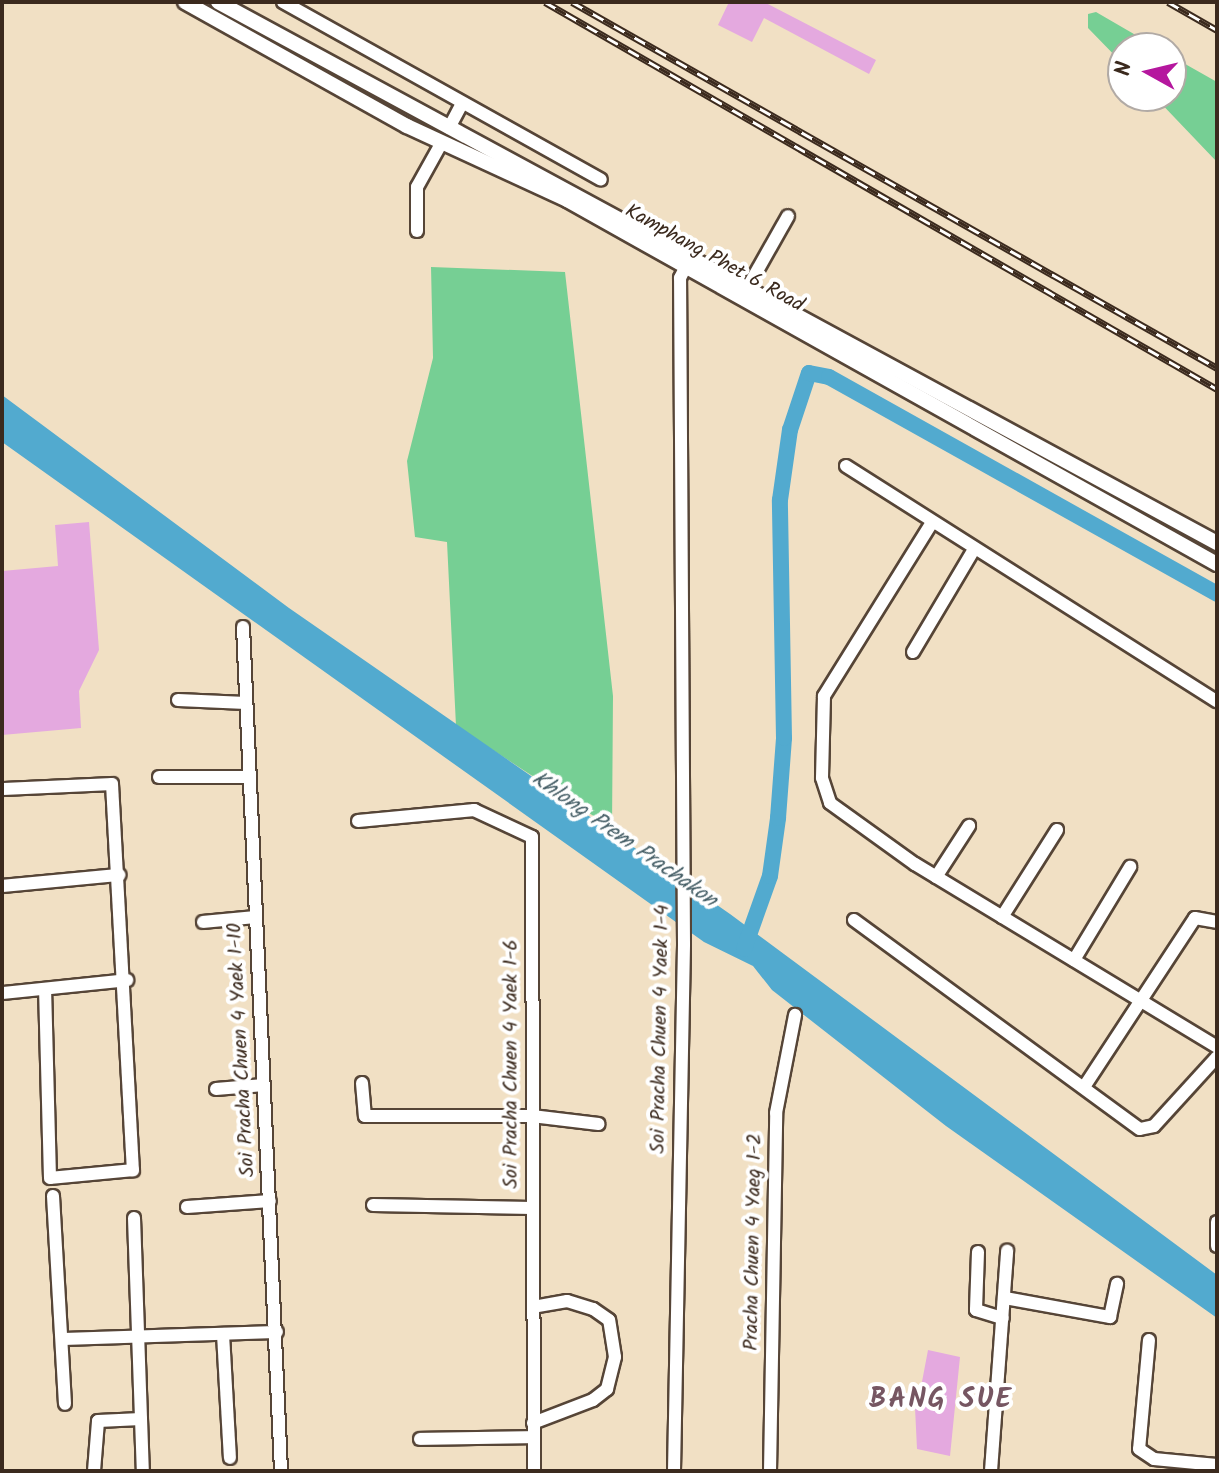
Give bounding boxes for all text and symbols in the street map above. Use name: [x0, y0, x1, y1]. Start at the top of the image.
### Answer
north arrow: [1107, 32, 1187, 112]
text: N: [1106, 60, 1143, 78]
street label: Kamphang Phet 6 Road: [620, 200, 808, 318]
water label: Khlong Prem Prachakon: [526, 766, 722, 914]
street label: Soi Pracha Chuen 4 Yaek 1-4: [647, 904, 675, 1154]
street label: Soi Pracha Chuen 4 Yaek 1-10: [223, 922, 261, 1178]
street label: Soi Pracha Chuen 4 Yaek 1-6: [500, 939, 524, 1189]
street label: Pracha Chuen 4 Yaeg 1-2: [740, 1133, 768, 1351]
district label: BANG SUE: [869, 1383, 1013, 1417]

